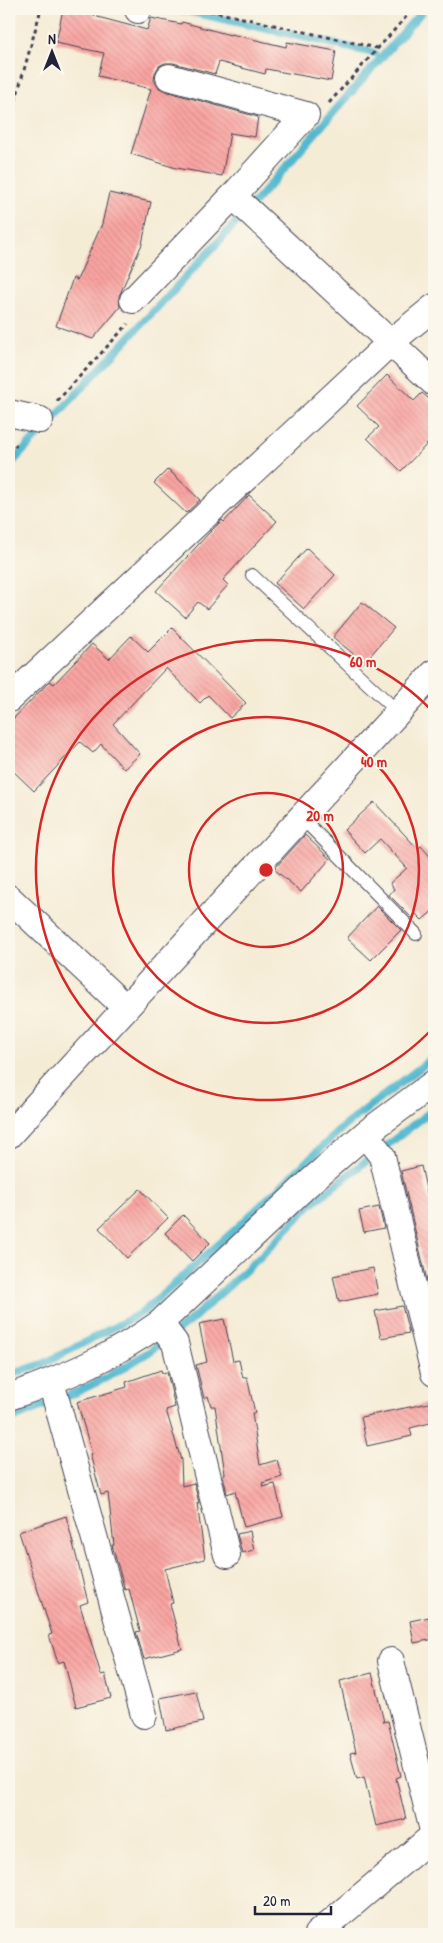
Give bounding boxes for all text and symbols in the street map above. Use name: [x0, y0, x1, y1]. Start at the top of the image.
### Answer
north arrow: [28, 28, 78, 78]
text: N: [48, 29, 56, 48]
text: 60 m: [350, 651, 376, 672]
text: 40 m: [361, 751, 387, 772]
text: 20 m: [306, 805, 334, 826]
centre of rings: [257, 861, 275, 879]
scale bar: [255, 1883, 332, 1915]
text: 20 m: [263, 1890, 290, 1911]

